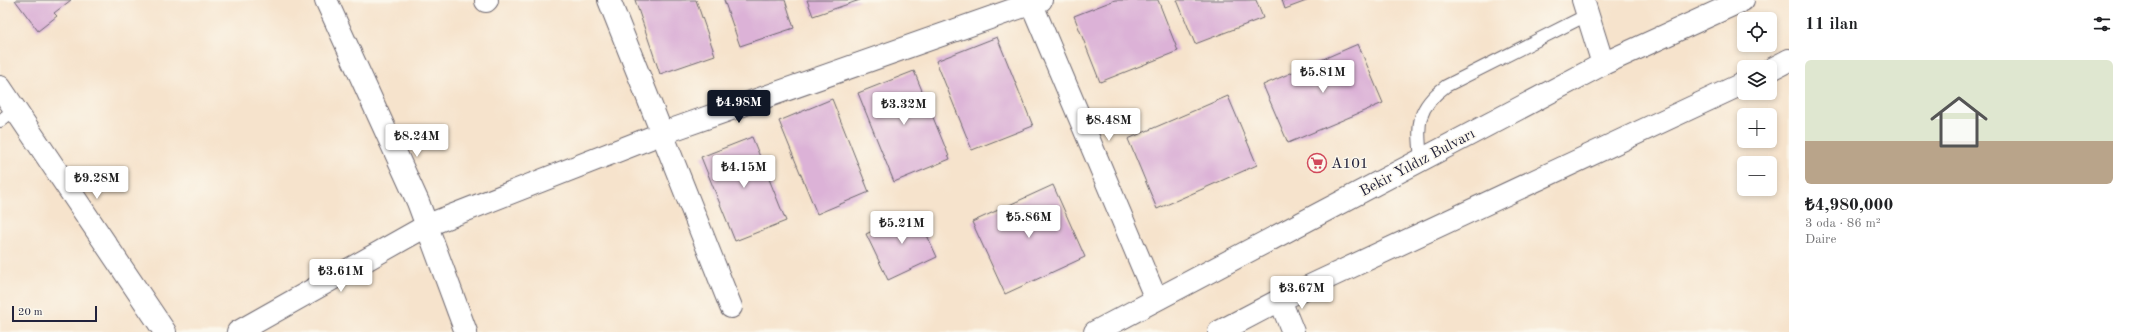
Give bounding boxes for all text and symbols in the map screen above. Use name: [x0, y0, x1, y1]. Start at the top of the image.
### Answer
map controls: [1737, 12, 1777, 196]
button: locate: [1737, 12, 1777, 52]
icon: filters: [2091, 13, 2113, 35]
text: 11 ilan: [1805, 16, 1858, 33]
pin: ₺5.81M: [1290, 60, 1356, 94]
button: layers: [1737, 60, 1777, 100]
text: ₺5.81M: [1300, 66, 1346, 79]
icon: home: [1923, 86, 1995, 158]
pin: ₺4.98M: [706, 90, 772, 124]
pin: ₺3.32M: [871, 92, 937, 126]
text: ₺4.98M: [716, 96, 762, 109]
text: ₺3.32M: [881, 98, 927, 111]
pin: ₺8.48M: [1076, 108, 1142, 142]
button: +: [1737, 108, 1777, 148]
text: ₺8.48M: [1086, 114, 1132, 127]
pin: ₺8.24M: [384, 124, 450, 158]
street label: Bekir Yıldız Bulvarı: [1358, 127, 1478, 200]
text: ₺8.24M: [394, 130, 440, 143]
supermarket icon: A101: [1306, 152, 1328, 174]
pin: ₺4.15M: [711, 155, 777, 189]
button: −: [1737, 156, 1777, 196]
place label: A101: [1331, 157, 1369, 172]
text: ₺4.15M: [721, 161, 767, 174]
pin: ₺9.28M: [64, 166, 130, 200]
text: ₺9.28M: [74, 172, 120, 185]
text: ₺4,980,000: [1805, 197, 1893, 214]
pin: ₺5.86M: [996, 205, 1062, 239]
pin: ₺5.21M: [869, 211, 935, 245]
text: ₺5.86M: [1006, 211, 1052, 224]
text: ₺5.21M: [879, 217, 925, 230]
text: 3 oda · 86 m²: [1805, 217, 1881, 230]
text: Daire: [1805, 233, 1836, 246]
pin: ₺3.61M: [308, 259, 374, 293]
text: ₺3.61M: [318, 265, 364, 278]
pin: ₺3.67M: [1269, 276, 1335, 310]
text: ₺3.67M: [1279, 282, 1325, 295]
scale bar: [12, 304, 97, 323]
text: 20 m: [18, 307, 43, 318]

